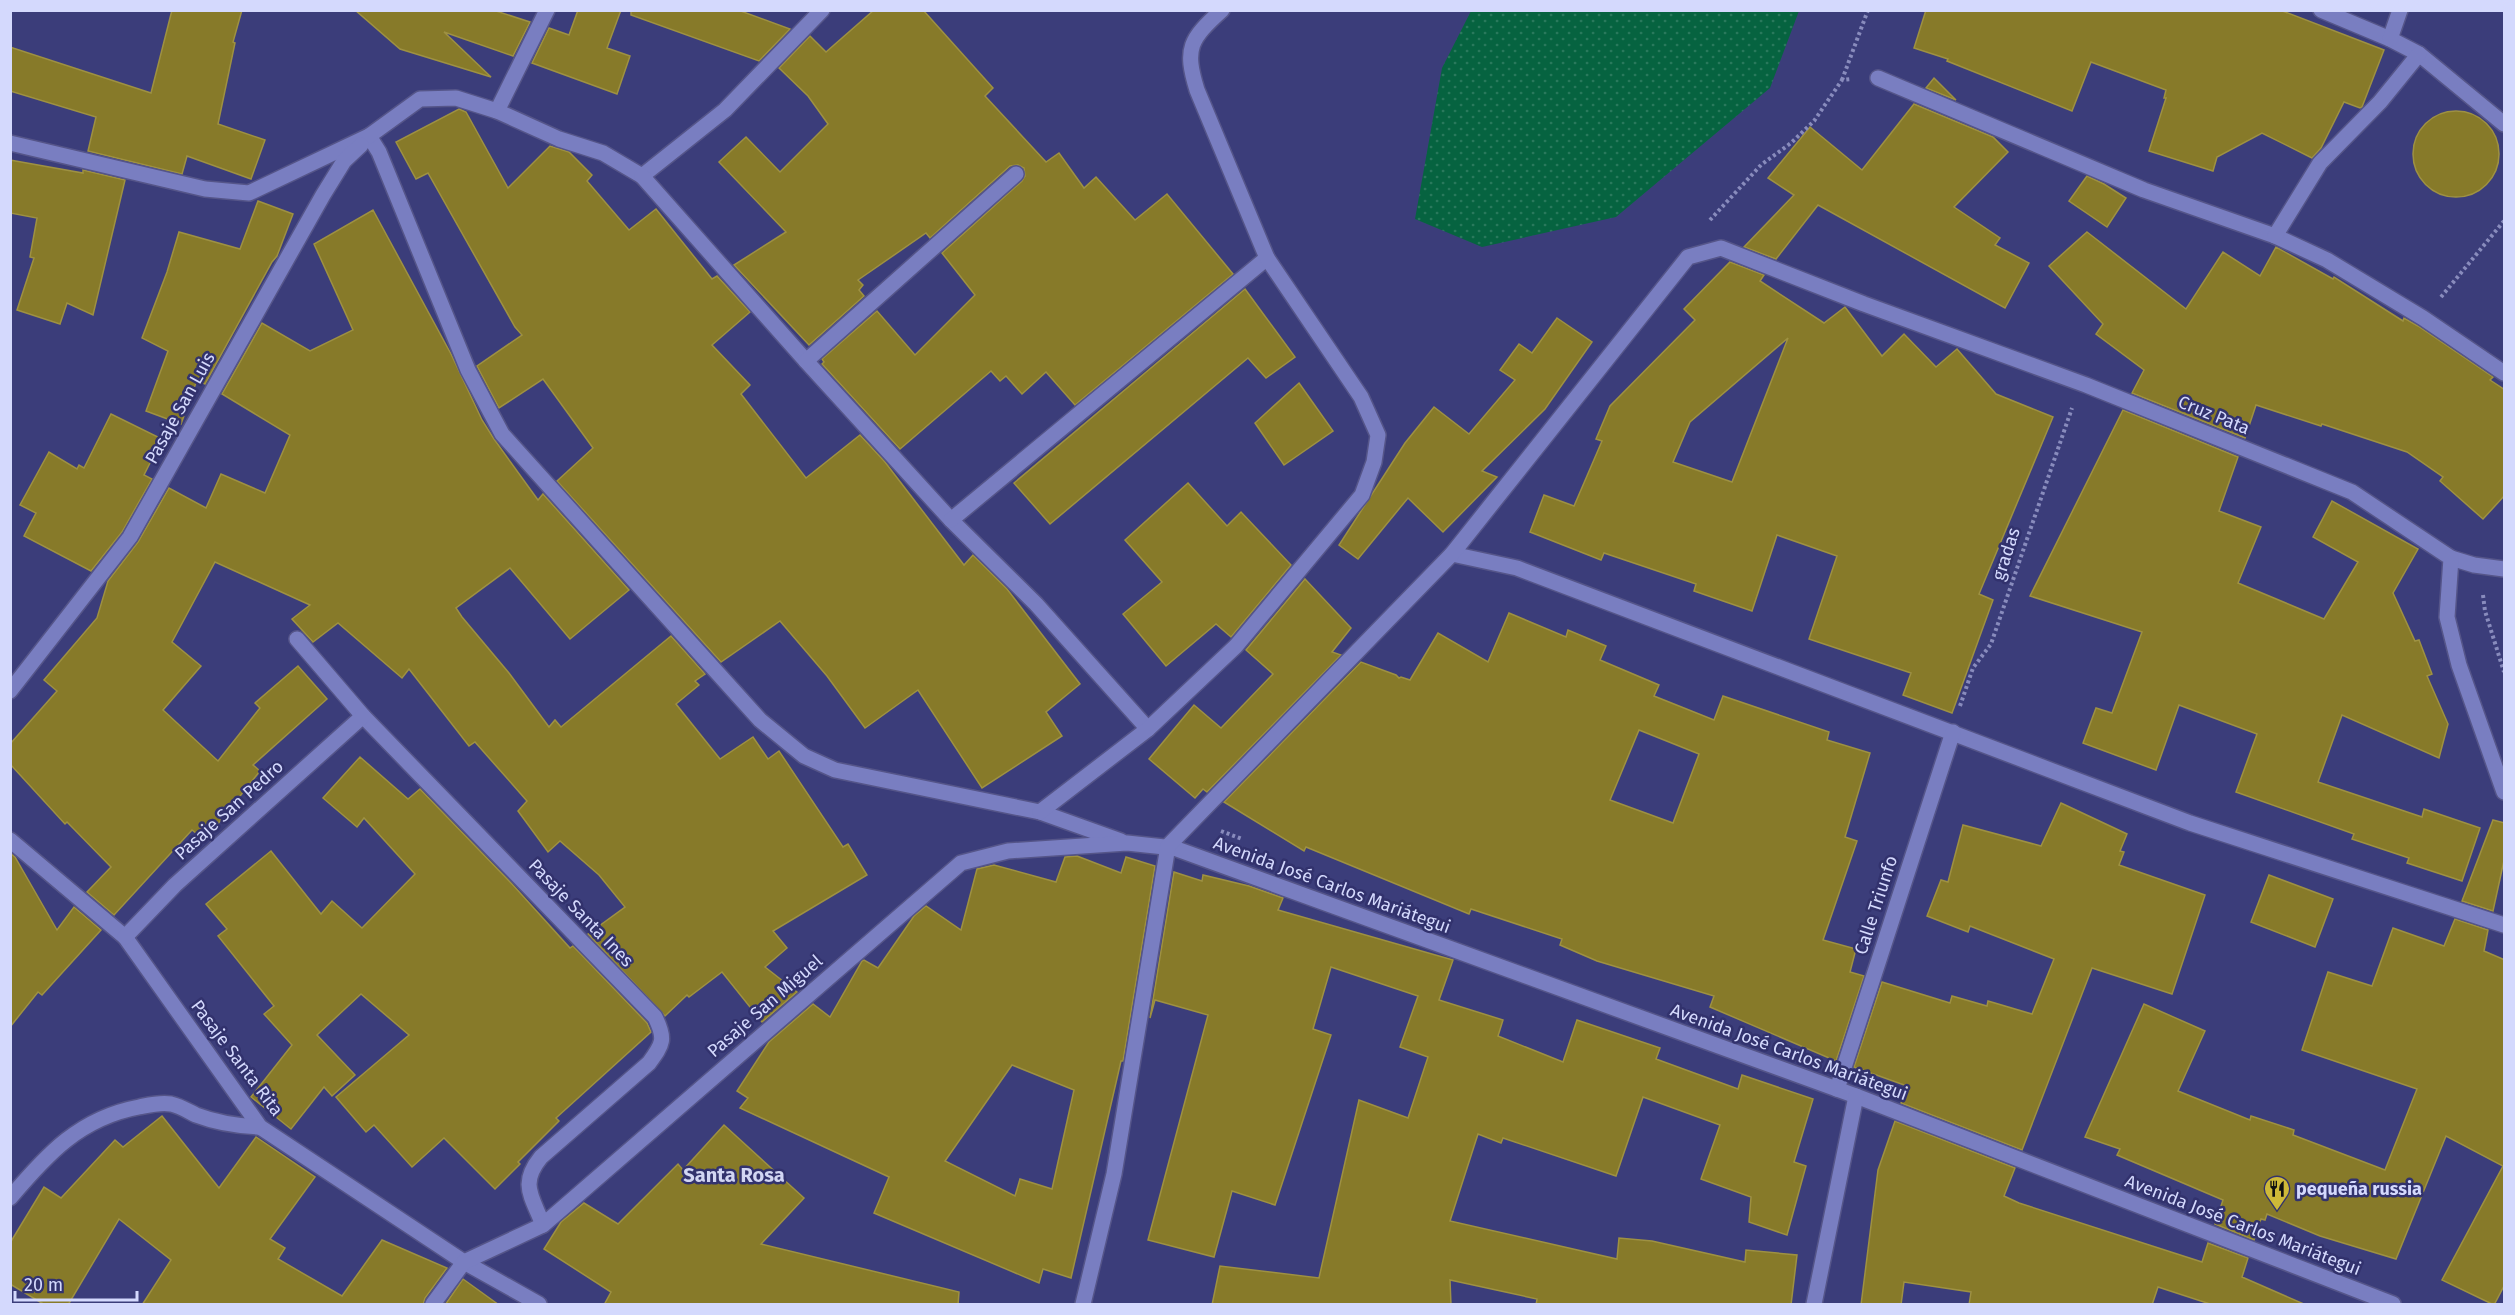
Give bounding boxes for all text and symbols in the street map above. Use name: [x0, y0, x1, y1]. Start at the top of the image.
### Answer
street label: Pasaje San Luis: [140, 348, 220, 468]
street label: Cruz Pata: [2175, 391, 2253, 439]
street label: gradas: [1987, 525, 2025, 583]
street label: Pasaje San Pedro: [170, 755, 288, 865]
street label: Avenida José Carlos Mariátegui: [1210, 832, 1454, 938]
street label: Calle Triunfo: [1850, 853, 1902, 957]
street label: Pasaje Santa Ines: [524, 854, 638, 972]
street label: Pasaje San Miguel: [703, 950, 827, 1062]
street label: Pasaje Santa Rita: [186, 996, 288, 1120]
street label: Avenida José Carlos Mariátegui: [1667, 999, 1911, 1105]
district label: Santa Rosa: [683, 1163, 785, 1187]
street label: Avenida José Carlos Mariátegui: [2122, 1170, 2364, 1280]
restaurant icon: pequeña russia: [2262, 1174, 2292, 1212]
place label: pequeña russia: [2296, 1178, 2422, 1200]
scale bar: [15, 1264, 136, 1302]
text: 20 m: [24, 1274, 63, 1296]

